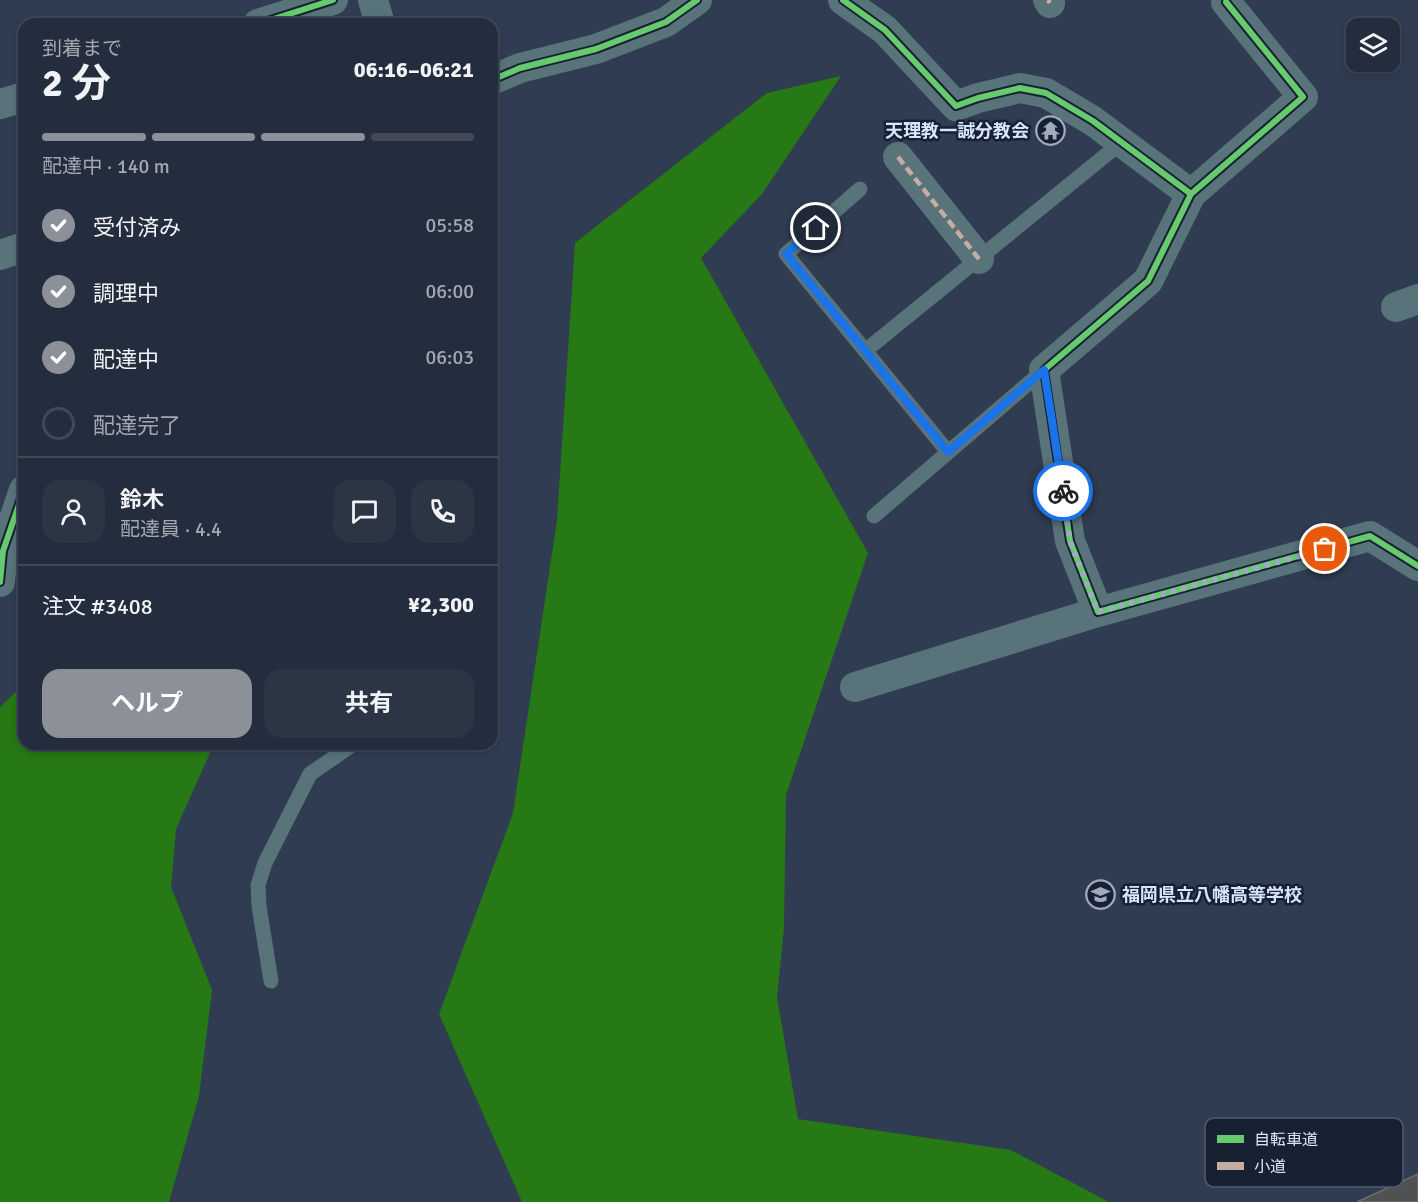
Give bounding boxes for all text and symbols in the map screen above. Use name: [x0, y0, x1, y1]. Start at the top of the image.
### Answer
map controls: [1346, 18, 1400, 72]
button: layers: [1346, 18, 1400, 72]
text: 到着まで: [42, 36, 122, 61]
text: 06:16–06:21: [354, 56, 474, 83]
text: 2 分: [42, 59, 111, 107]
temple icon: 天理教一誠分教会: [1034, 115, 1066, 147]
place label: 天理教一誠分教会: [885, 120, 1029, 142]
text: 配達中 · 140 m: [42, 154, 170, 179]
pin: [790, 202, 841, 253]
icon: check: [42, 209, 75, 242]
icon: home: [799, 211, 832, 244]
text: 05:58: [425, 213, 474, 238]
text: 受付済み: [93, 214, 181, 241]
icon: check: [42, 275, 75, 308]
text: 06:00: [425, 279, 474, 304]
text: 調理中: [93, 280, 159, 307]
icon: check: [42, 341, 75, 374]
text: 06:03: [425, 345, 474, 370]
text: 配達中: [93, 346, 159, 373]
text: 配達完了: [93, 412, 181, 439]
courier: [1033, 461, 1093, 521]
icon: bike: [1047, 475, 1080, 508]
button: person: [42, 480, 105, 543]
button: chat: [333, 480, 396, 543]
button: phone: [411, 480, 474, 543]
text: 鈴木: [120, 486, 164, 513]
text: 配達員 · 4.4: [120, 517, 222, 542]
pin: [1299, 523, 1350, 574]
icon: bag: [1308, 532, 1341, 565]
text: ¥2,300: [408, 591, 474, 618]
text: 注文 #3408: [42, 593, 153, 620]
button: ヘルプ: [42, 669, 252, 738]
button: 共有: [264, 669, 474, 738]
school or university icon: 福岡県立八幡高等学校: [1085, 879, 1117, 911]
place label: 福岡県立八幡高等学校: [1122, 884, 1302, 906]
legend: [1205, 1118, 1403, 1187]
text: 自転車道: [1254, 1130, 1318, 1150]
text: 小道: [1254, 1157, 1286, 1177]

